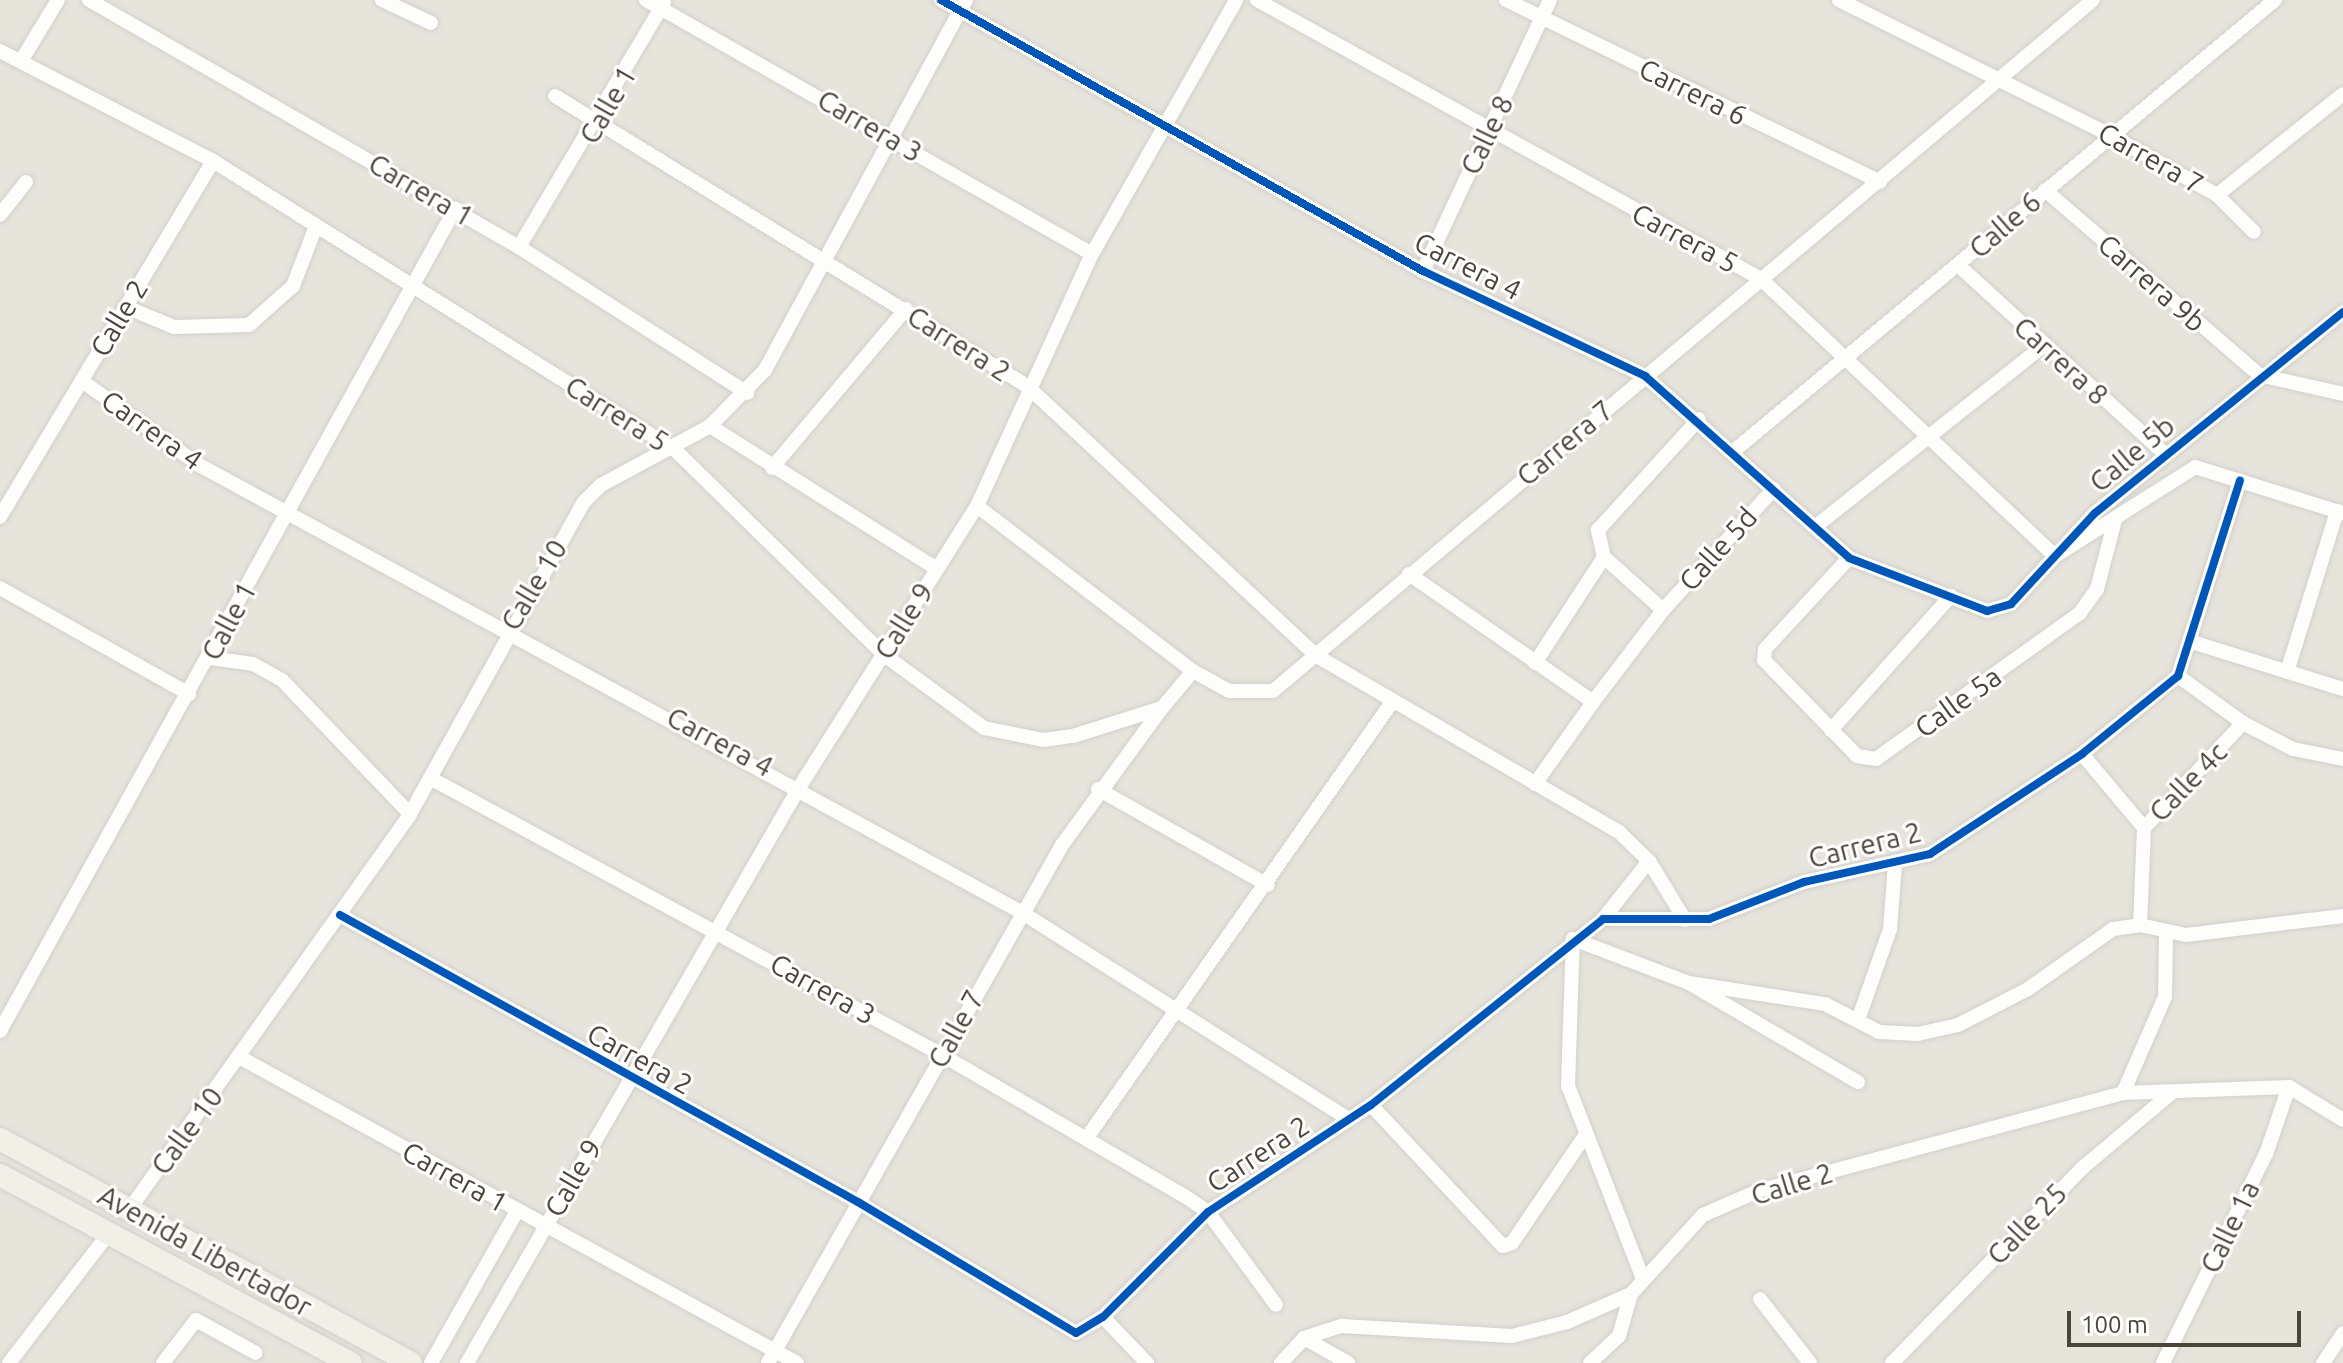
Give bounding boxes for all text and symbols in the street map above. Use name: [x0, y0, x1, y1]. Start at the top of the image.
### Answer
street label: Carrera 6: [1634, 52, 1752, 132]
street label: Calle 1: [572, 60, 644, 150]
street label: Carrera 3: [812, 83, 928, 169]
street label: Calle 8: [1454, 90, 1520, 180]
street label: Carrera 7: [2092, 115, 2210, 201]
street label: Carrera 1: [363, 147, 479, 233]
street label: Calle 6: [1962, 185, 2048, 265]
street label: Carrera 5: [1626, 196, 1744, 280]
street label: Carrera 4: [1409, 225, 1527, 307]
street label: Carrera 9b: [2091, 227, 2213, 339]
street label: Calle 2: [83, 273, 155, 363]
street label: Carrera 2: [901, 299, 1017, 389]
street label: Carrera 8: [2007, 310, 2115, 412]
street label: Carrera 5: [559, 369, 675, 459]
street label: Carrera 4: [95, 383, 209, 477]
street label: Carrera 7: [1510, 393, 1620, 493]
street label: Calle 5b: [2083, 409, 2181, 499]
street label: Calle 5d: [1672, 500, 1764, 598]
street label: Calle 10: [494, 534, 574, 636]
street label: Calle 1: [194, 576, 264, 666]
street label: Calle 9: [868, 577, 940, 665]
street label: Calle 5a: [1908, 660, 2008, 744]
street label: Carrera 4: [661, 700, 779, 784]
street label: Calle 4c: [2142, 735, 2234, 829]
street label: Carrera 2: [1805, 815, 1925, 875]
street label: Carrera 3: [764, 946, 882, 1032]
street label: Calle 7: [921, 984, 991, 1074]
street label: Carrera 2: [581, 1016, 699, 1102]
street label: Calle 10: [144, 1081, 230, 1181]
street label: Carrera 2: [1200, 1108, 1316, 1200]
street label: Calle 9: [537, 1133, 609, 1223]
street label: Carrera 1: [396, 1134, 514, 1220]
street label: Calle 2: [1747, 1156, 1837, 1212]
street label: Calle 1a: [2193, 1175, 2267, 1279]
street label: Calle 25: [1980, 1176, 2074, 1272]
street label: Avenida Libertador: [92, 1178, 318, 1324]
scale bar: [2071, 1295, 2305, 1345]
text: 100 m: [2081, 1311, 2148, 1338]

